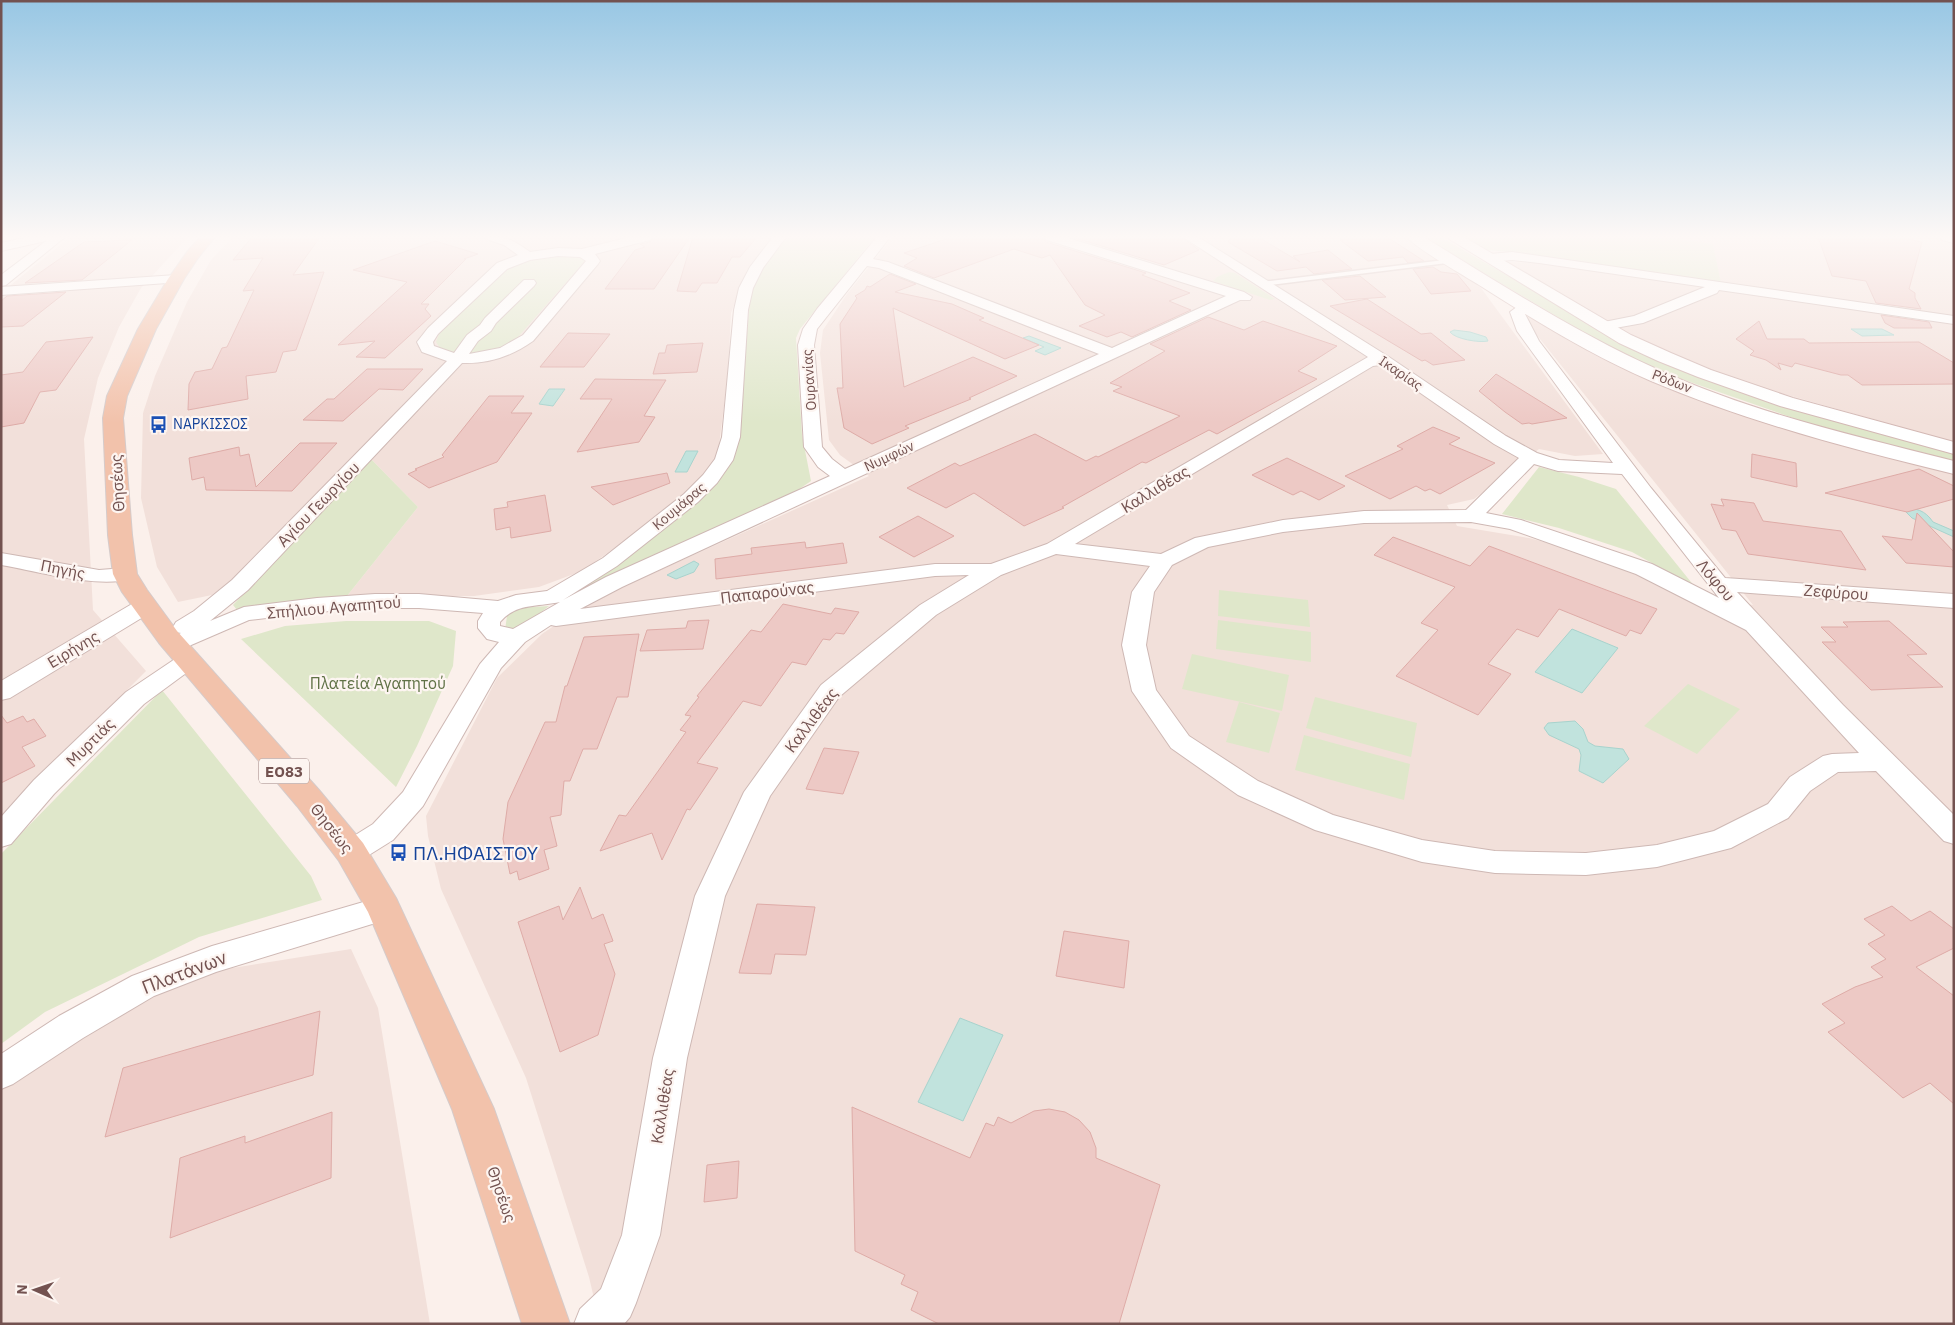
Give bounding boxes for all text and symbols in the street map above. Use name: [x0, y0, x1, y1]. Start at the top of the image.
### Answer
street label: Ουρανίας: [798, 348, 820, 411]
street label: Ικαρίας: [1376, 352, 1427, 394]
street label: Ρόδων: [1649, 365, 1695, 397]
bus stop icon: ΝΑΡΚΙΣΣΟΣ: [149, 414, 169, 434]
place label: ΝΑΡΚΙΣΣΟΣ: [173, 415, 248, 433]
street label: Νυμφών: [861, 437, 917, 475]
street label: Θησέως: [105, 453, 128, 512]
street label: Αγίου Γεωργίου: [272, 457, 364, 551]
street label: Καλλιθέας: [1117, 461, 1193, 517]
street label: Κουμάρας: [648, 478, 710, 534]
street label: Πηγής: [39, 555, 87, 583]
street label: Λόφου: [1693, 555, 1739, 605]
street label: Παπαρούνας: [719, 576, 815, 608]
street label: Ζεφύρου: [1803, 580, 1869, 604]
street label: Σπήλιου Αγαπητού: [266, 591, 402, 623]
street label: Ειρήνης: [43, 626, 103, 672]
park label: Πλατεία Αγαπητού: [310, 673, 446, 693]
street label: Καλλιθέας: [780, 683, 842, 756]
street label: Μυρτιάς: [61, 713, 119, 771]
road number: ΕΟ83: [259, 758, 309, 784]
street label: Θησέως: [306, 799, 358, 857]
place label: ΠΛ.ΗΦΑΙΣΤΟΥ: [413, 841, 539, 865]
bus stop icon: ΠΛ.ΗΦΑΙΣΤΟΥ: [389, 843, 409, 863]
street label: Πλατάνων: [138, 945, 230, 999]
street label: Καλλιθέας: [646, 1067, 678, 1145]
street label: Θησέως: [483, 1164, 521, 1225]
north arrow: [10, 1265, 60, 1315]
text: N: [13, 1284, 31, 1295]

